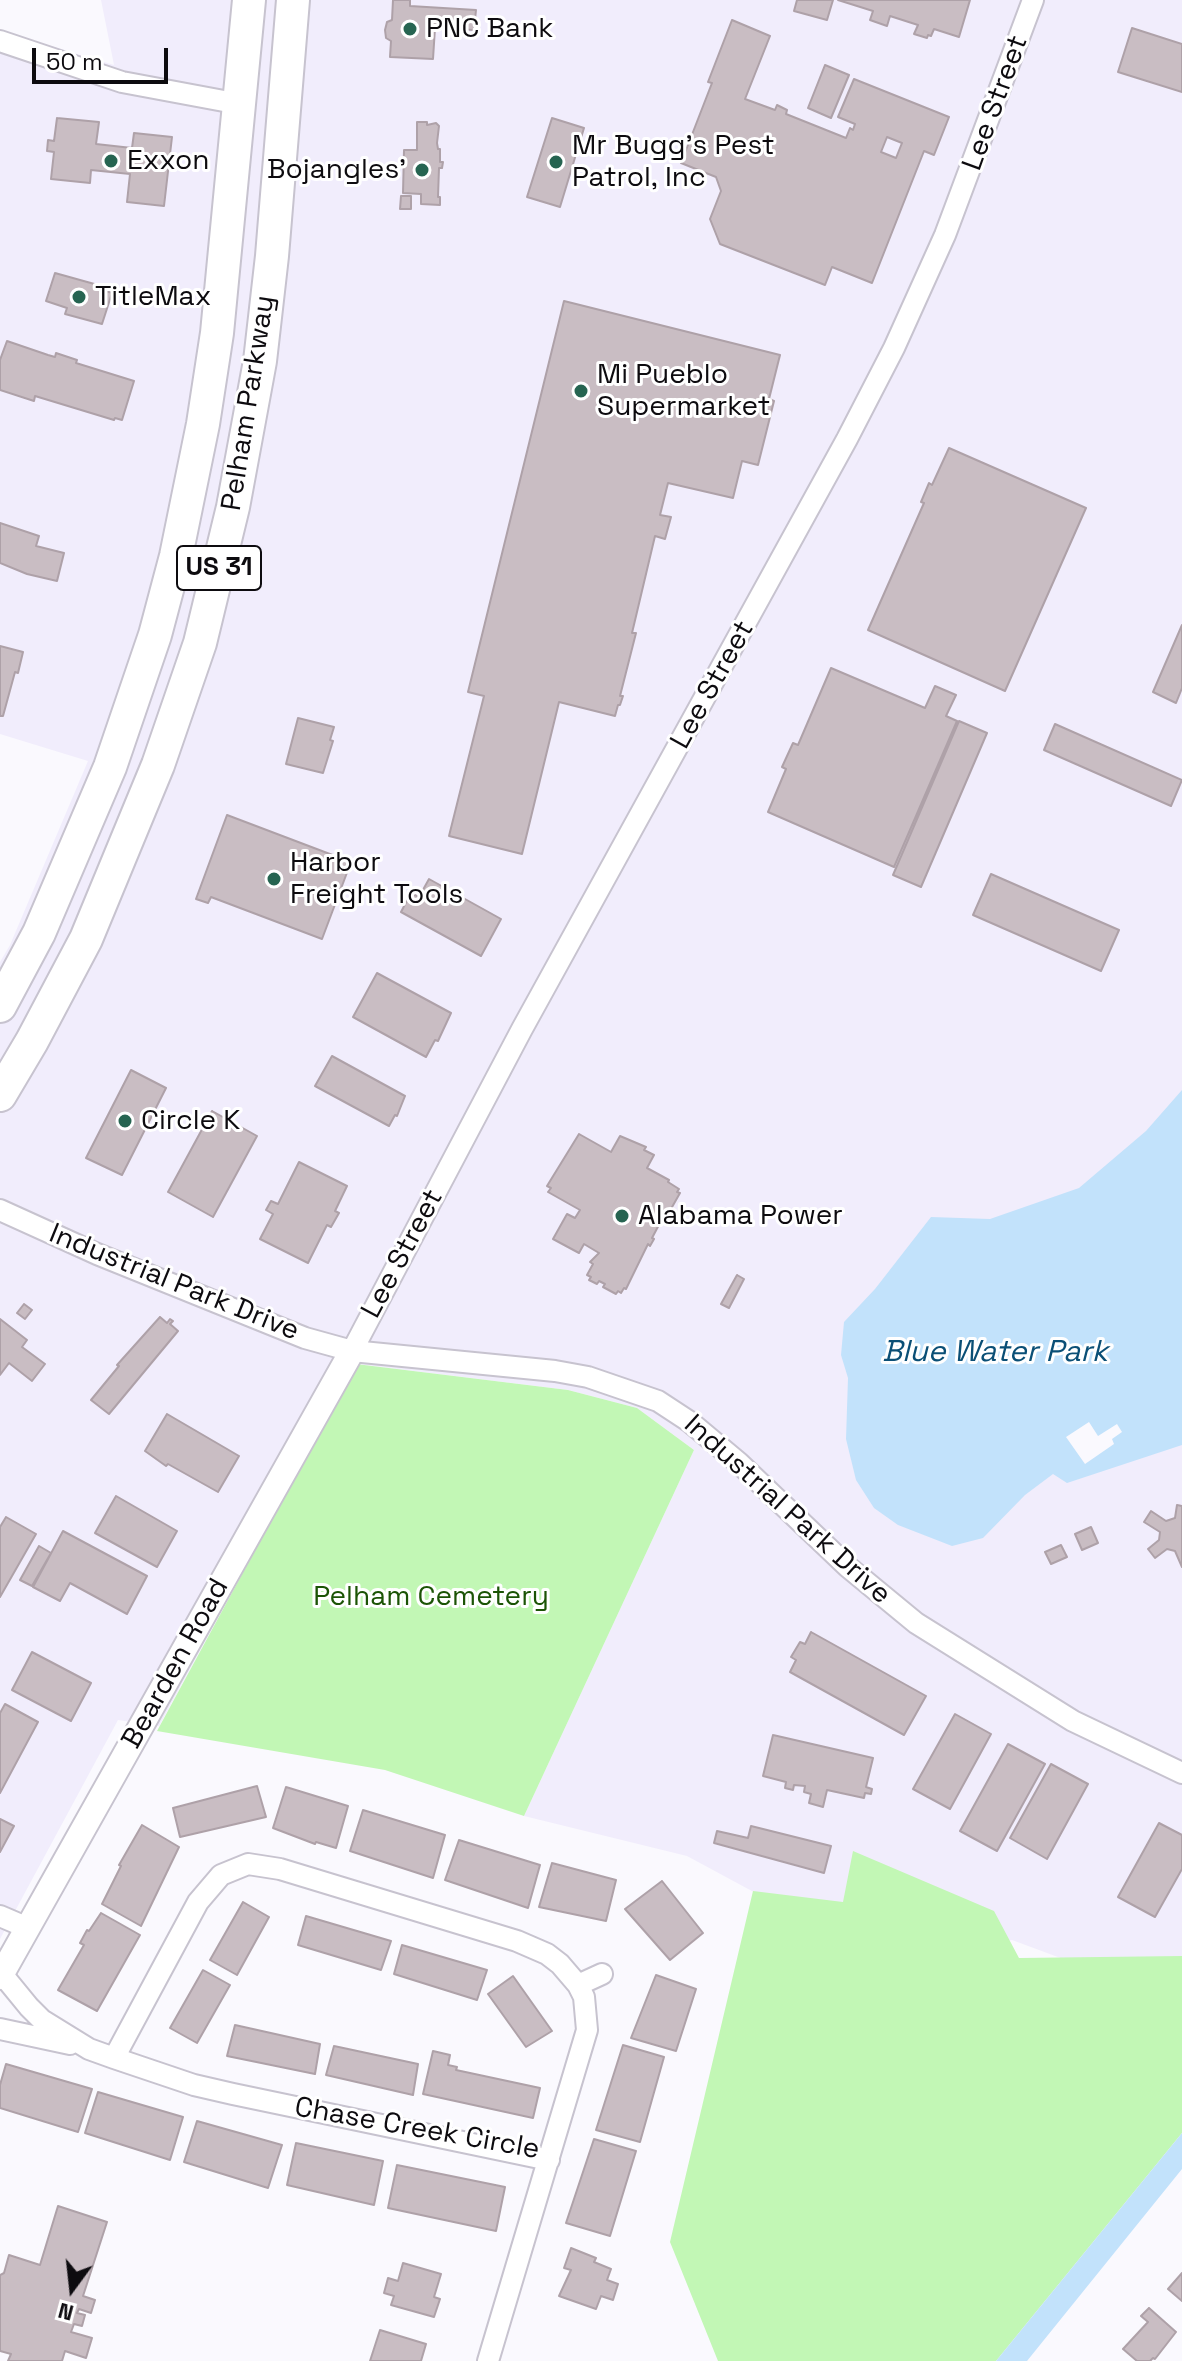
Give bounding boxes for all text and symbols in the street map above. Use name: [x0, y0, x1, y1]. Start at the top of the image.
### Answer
place label: PNC Bank: [426, 12, 553, 46]
marker: PNC Bank: [401, 20, 419, 38]
street label: Lee Street: [956, 31, 1036, 175]
scale bar: [36, 32, 172, 82]
text: 50 m: [46, 46, 103, 77]
place label: Mr Bugg's Pest Patrol, Inc: [572, 129, 775, 195]
place label: Exxon: [127, 144, 210, 178]
marker: Exxon: [102, 152, 120, 170]
place label: Bojangles': [267, 153, 406, 187]
marker: Mr Bugg's Pest Patrol, Inc: [547, 153, 565, 171]
marker: Bojangles': [413, 161, 431, 179]
place label: TitleMax: [95, 280, 211, 314]
marker: TitleMax: [70, 288, 88, 306]
street label: Pelham Parkway: [215, 293, 283, 513]
place label: Mi Pueblo Supermarket: [597, 358, 770, 424]
marker: Mi Pueblo Supermarket: [572, 382, 590, 400]
road number: US 31: [177, 546, 261, 590]
street label: Lee Street: [664, 615, 762, 755]
place label: Harbor Freight Tools: [290, 846, 463, 912]
marker: Harbor Freight Tools: [265, 870, 283, 888]
place label: Circle K: [141, 1104, 240, 1138]
marker: Circle K: [116, 1112, 134, 1130]
street label: Lee Street: [355, 1184, 451, 1324]
place label: Alabama Power: [638, 1199, 843, 1233]
marker: Alabama Power: [613, 1207, 631, 1225]
street label: Industrial Park Drive: [44, 1217, 304, 1349]
water label: Blue Water Park: [882, 1335, 1108, 1371]
street label: Industrial Park Drive: [677, 1408, 897, 1612]
street label: Bearden Road: [116, 1573, 236, 1755]
park label: Pelham Cemetery: [313, 1580, 549, 1614]
street label: Chase Creek Circle: [292, 2091, 542, 2167]
north arrow: [32, 2249, 112, 2329]
text: N: [55, 2297, 77, 2328]

